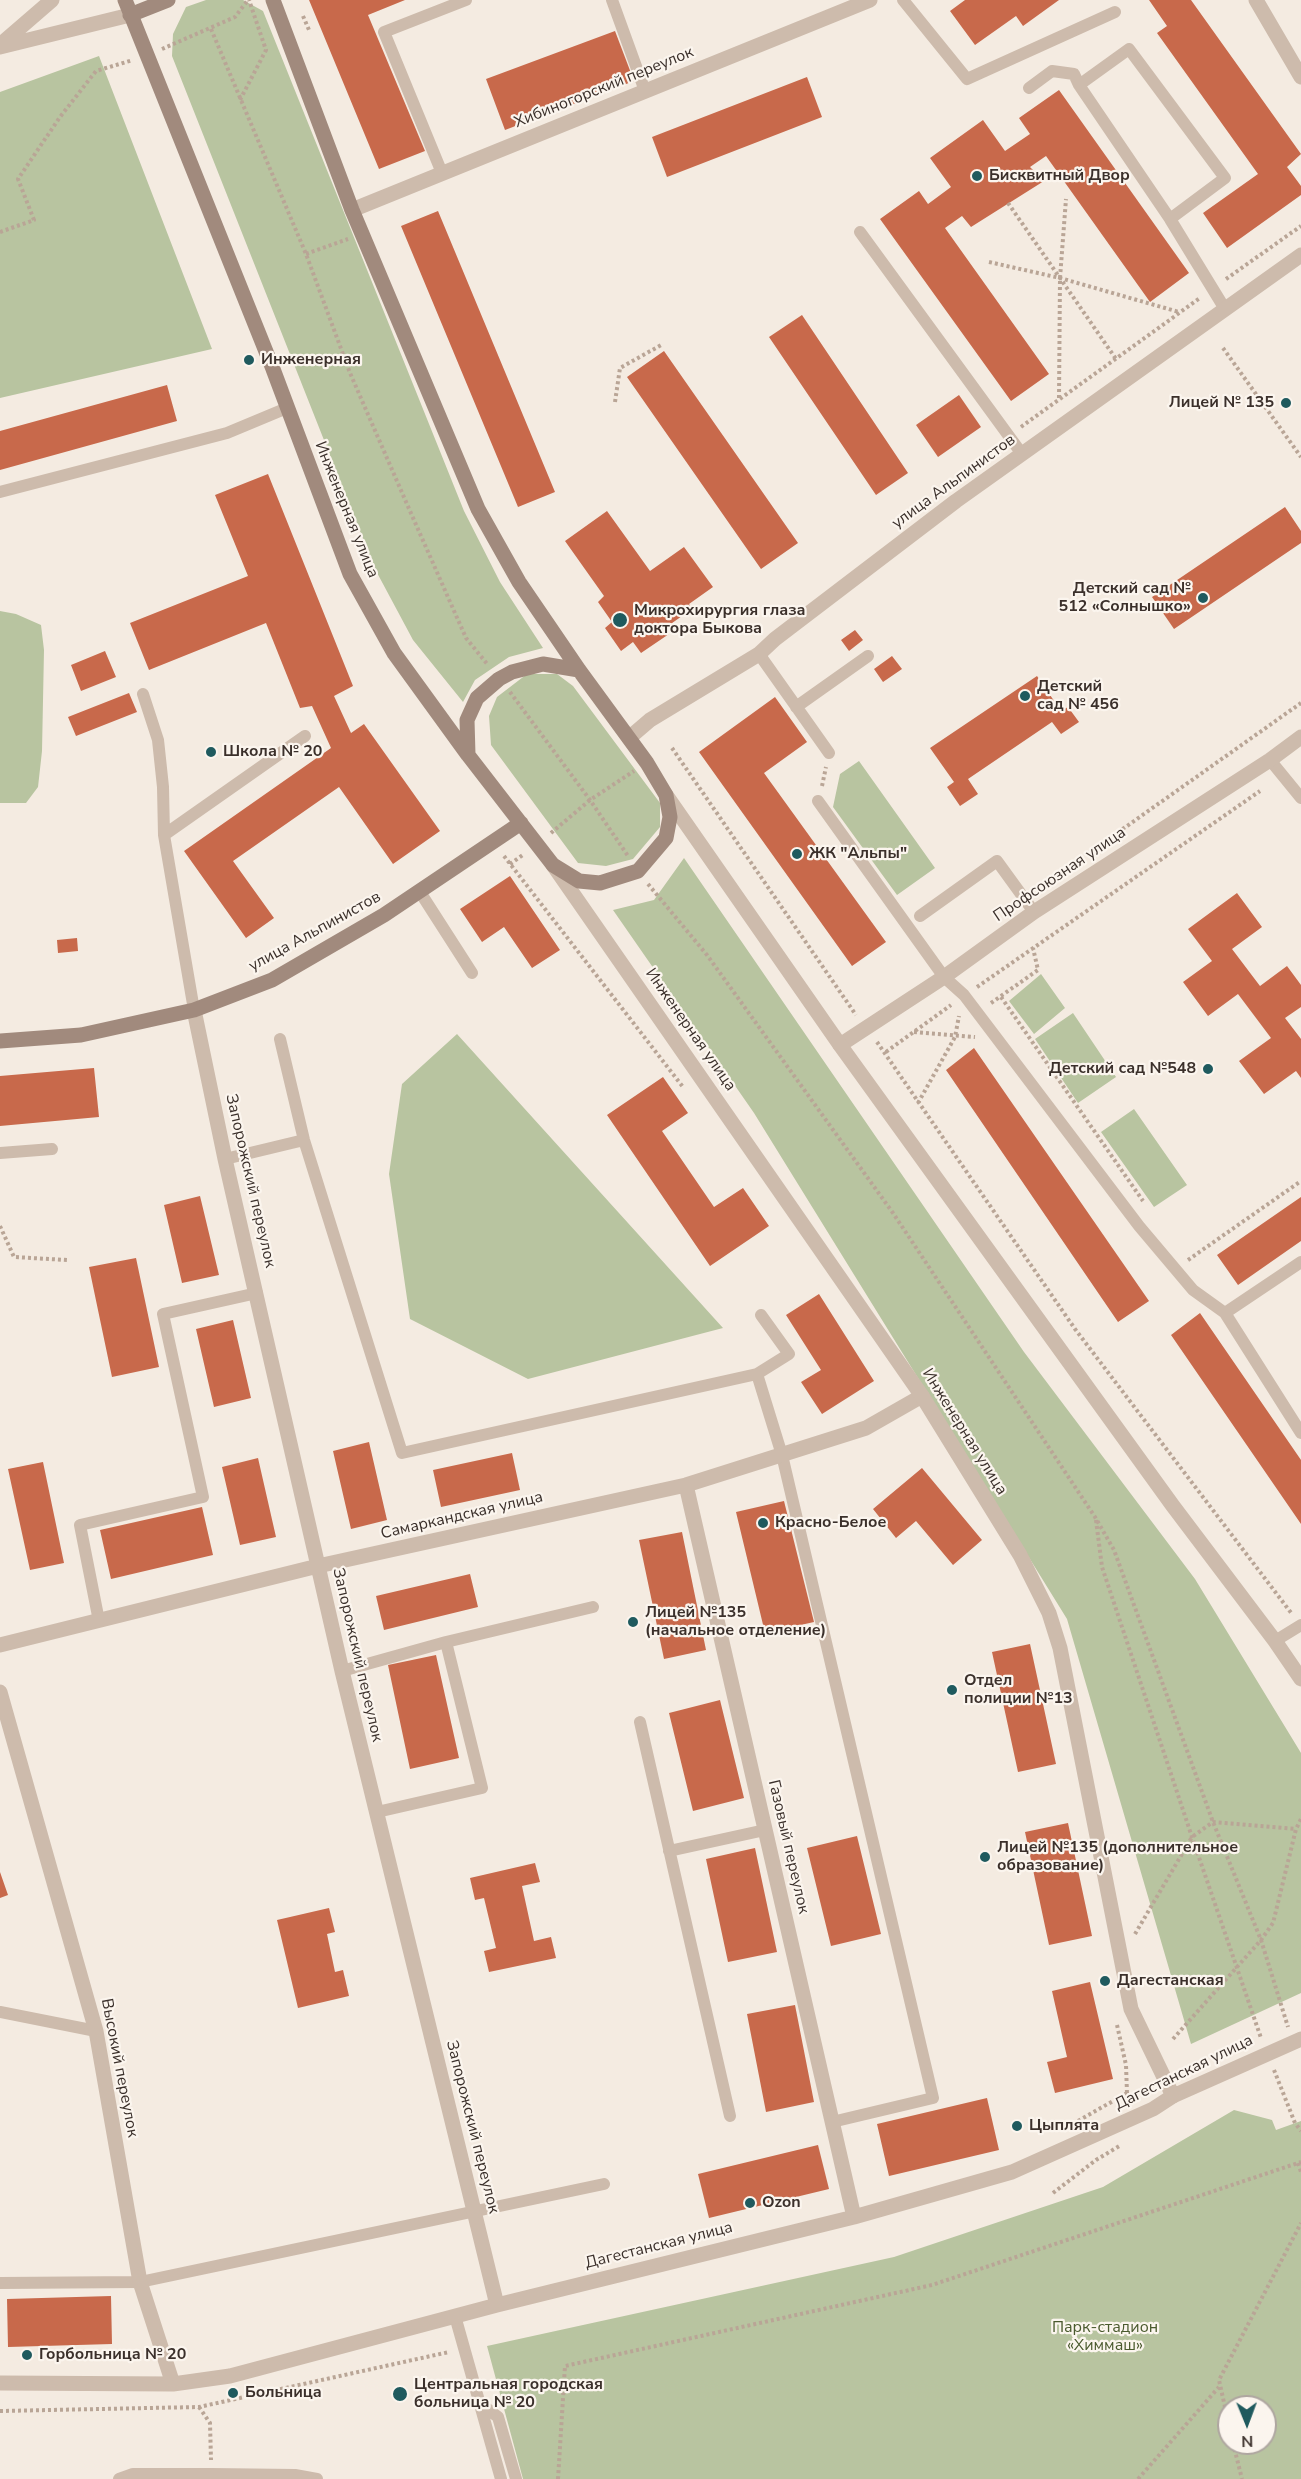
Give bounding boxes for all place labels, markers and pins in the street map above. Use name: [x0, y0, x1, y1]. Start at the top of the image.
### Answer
place label: Бисквитный Двор: [989, 166, 1130, 186]
marker: Бисквитный Двор: [970, 169, 984, 183]
place label: Инженерная: [261, 350, 361, 370]
marker: Инженерная: [242, 353, 256, 367]
place label: Лицей № 135: [1169, 393, 1274, 413]
marker: Лицей № 135: [1279, 396, 1293, 410]
place label: Детский сад № 512 «Солнышко»: [1059, 579, 1191, 617]
marker: Детский сад № 512 «Солнышко»: [1196, 591, 1210, 605]
place label: Микрохирургия глаза доктора Быкова: [634, 601, 805, 639]
marker: Микрохирургия глаза доктора Быкова: [611, 611, 629, 629]
place label: Детский сад № 456: [1037, 677, 1119, 715]
marker: Детский сад № 456: [1018, 689, 1032, 703]
place label: Школа № 20: [223, 742, 322, 762]
marker: Школа № 20: [204, 745, 218, 759]
place label: ЖК "Альпы": [809, 844, 907, 864]
marker: ЖК "Альпы": [790, 847, 804, 861]
place label: Детский сад №548: [1049, 1059, 1196, 1079]
marker: Детский сад №548: [1201, 1062, 1215, 1076]
place label: Красно-Белое: [775, 1513, 886, 1533]
marker: Красно-Белое: [756, 1516, 770, 1530]
place label: Лицей №135 (начальное отделение): [645, 1603, 826, 1641]
marker: Лицей №135 (начальное отделение): [626, 1615, 640, 1629]
place label: Отдел полиции №13: [964, 1671, 1073, 1709]
marker: Отдел полиции №13: [945, 1683, 959, 1697]
place label: Лицей №135 (дополнительное образование): [997, 1838, 1238, 1876]
marker: Лицей №135 (дополнительное образование): [978, 1850, 992, 1864]
place label: Дагестанская: [1117, 1971, 1224, 1991]
marker: Дагестанская: [1098, 1974, 1112, 1988]
place label: Цыплята: [1029, 2116, 1099, 2136]
marker: Цыплята: [1010, 2119, 1024, 2133]
place label: Ozon: [762, 2193, 801, 2213]
marker: Ozon: [743, 2196, 757, 2210]
place label: Горбольница № 20: [39, 2345, 186, 2365]
marker: Горбольница № 20: [20, 2348, 34, 2362]
place label: Центральная городская больница № 20: [414, 2375, 603, 2413]
place label: Больница: [245, 2383, 322, 2403]
marker: Центральная городская больница № 20: [391, 2385, 409, 2403]
marker: Больница: [226, 2386, 240, 2400]

